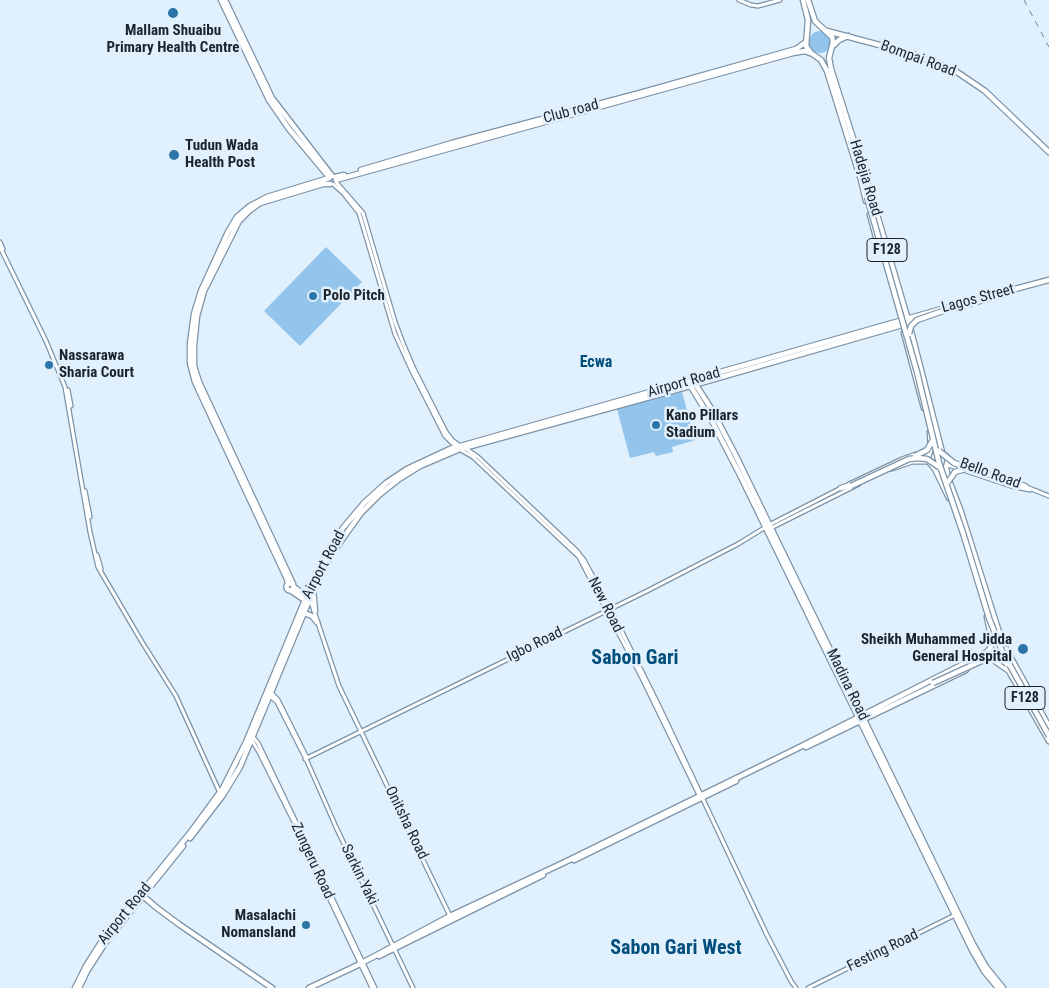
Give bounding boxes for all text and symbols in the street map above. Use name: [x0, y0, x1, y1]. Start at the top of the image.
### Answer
marker: Mallam Shuaibu Primary Health Centre: [166, 6, 180, 20]
place label: Mallam Shuaibu Primary Health Centre: [106, 22, 240, 57]
street label: Bompai Road: [878, 37, 958, 81]
street label: Club road: [541, 96, 601, 128]
place label: Tudun Wada Health Post: [185, 137, 258, 172]
street label: Hadejia Road: [845, 138, 885, 218]
marker: Tudun Wada Health Post: [167, 148, 181, 162]
road number: F128: [867, 238, 907, 262]
street label: Lagos Street: [940, 281, 1016, 317]
place label: Polo Pitch: [323, 287, 385, 305]
marker: Polo Pitch: [307, 290, 319, 302]
place label: Nassarawa Sharia Court: [59, 347, 134, 382]
district label: Ecwa: [580, 353, 612, 373]
marker: Nassarawa Sharia Court: [43, 359, 55, 371]
street label: Airport Road: [646, 364, 722, 402]
place label: Kano Pillars Stadium: [666, 407, 738, 442]
marker: Kano Pillars Stadium: [650, 419, 662, 431]
street label: Bello Road: [957, 455, 1023, 493]
street label: Airport Road: [299, 528, 349, 602]
street label: New Road: [583, 574, 627, 636]
street label: Igbo Road: [504, 624, 566, 666]
place label: Sheikh Muhammed Jidda General Hospital: [861, 631, 1012, 666]
marker: Sheikh Muhammed Jidda General Hospital: [1016, 642, 1030, 656]
street label: Madina Road: [822, 646, 872, 724]
district label: Sabon Gari: [591, 647, 679, 671]
road number: F128: [1005, 686, 1045, 710]
street label: Onitsha Road: [381, 784, 431, 862]
street label: Zungeru Road: [287, 820, 337, 902]
street label: Sarkin Yaki: [337, 842, 381, 908]
street label: Airport Road: [95, 879, 155, 949]
place label: Masalachi Nomansland: [221, 907, 296, 942]
marker: Masalachi Nomansland: [300, 919, 312, 931]
street label: Festing Road: [844, 926, 922, 976]
district label: Sabon Gari West: [610, 937, 742, 961]

